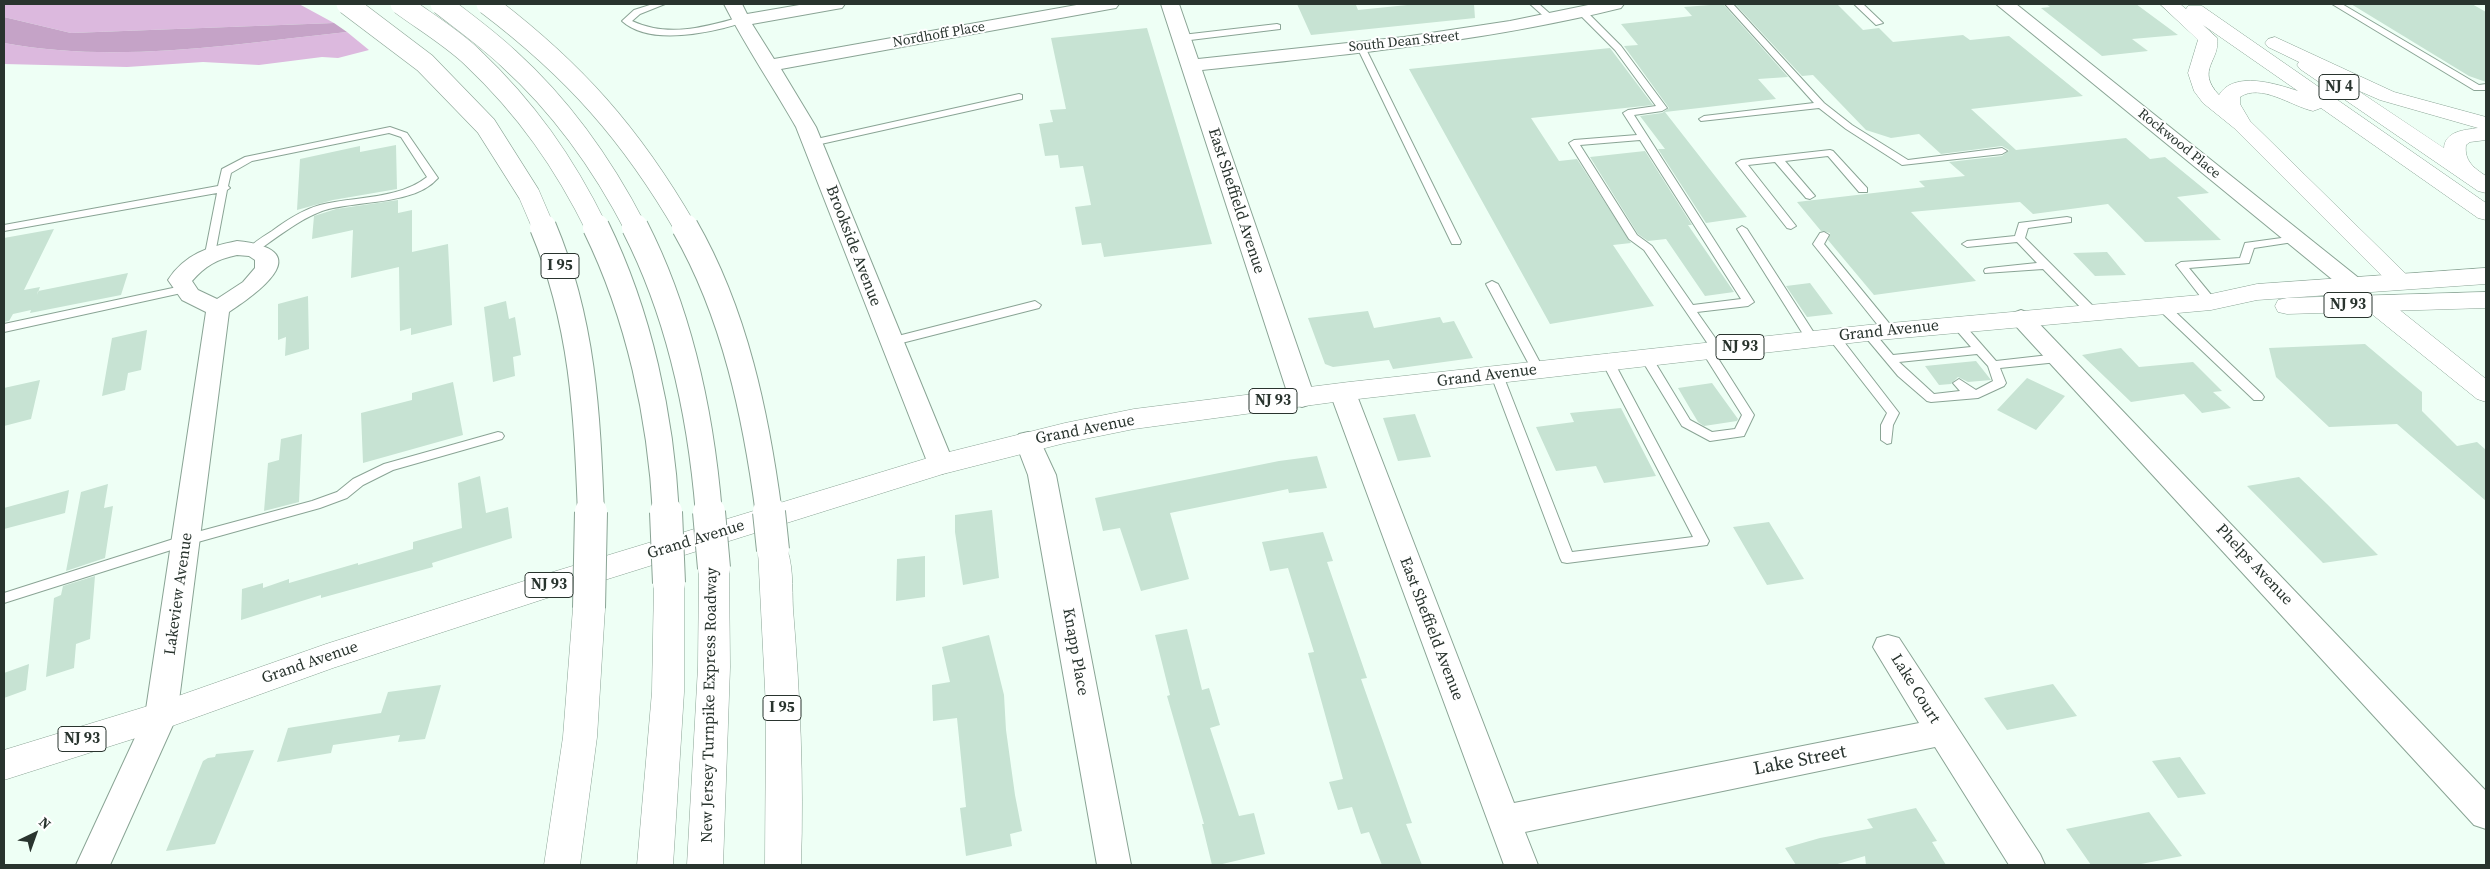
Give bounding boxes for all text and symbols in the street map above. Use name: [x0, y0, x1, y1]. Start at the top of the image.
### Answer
street label: Nordhoff Place: [892, 19, 986, 51]
street label: South Dean Street: [1348, 28, 1460, 56]
road number: NJ 4: [2319, 74, 2359, 100]
street label: Rockwood Place: [2134, 106, 2224, 182]
street label: East Sheffield Avenue: [1203, 126, 1269, 276]
street label: Brookside Avenue: [821, 183, 885, 309]
road number: I 95: [541, 254, 579, 278]
road number: NJ 93: [2324, 292, 2372, 318]
street label: Grand Avenue: [1838, 316, 1940, 346]
road number: NJ 93: [1716, 334, 1764, 360]
street label: Grand Avenue: [1436, 360, 1538, 392]
road number: NJ 93: [1249, 388, 1297, 414]
street label: Grand Avenue: [1034, 411, 1136, 449]
street label: Grand Avenue: [645, 516, 747, 564]
street label: Phelps Avenue: [2212, 520, 2296, 610]
street label: Lakeview Avenue: [161, 532, 197, 656]
street label: East Sheffield Avenue: [1395, 555, 1467, 703]
street label: New Jersey Turnpike Express Roadway: [698, 567, 722, 843]
road number: NJ 93: [525, 572, 573, 598]
street label: Knapp Place: [1058, 607, 1092, 697]
street label: Grand Avenue: [259, 638, 361, 688]
street label: Lake Court: [1886, 651, 1944, 727]
road number: I 95: [763, 696, 801, 720]
road number: NJ 93: [58, 726, 106, 752]
street label: Lake Street: [1752, 741, 1848, 781]
north arrow: [10, 809, 60, 859]
text: N: [35, 812, 56, 834]

